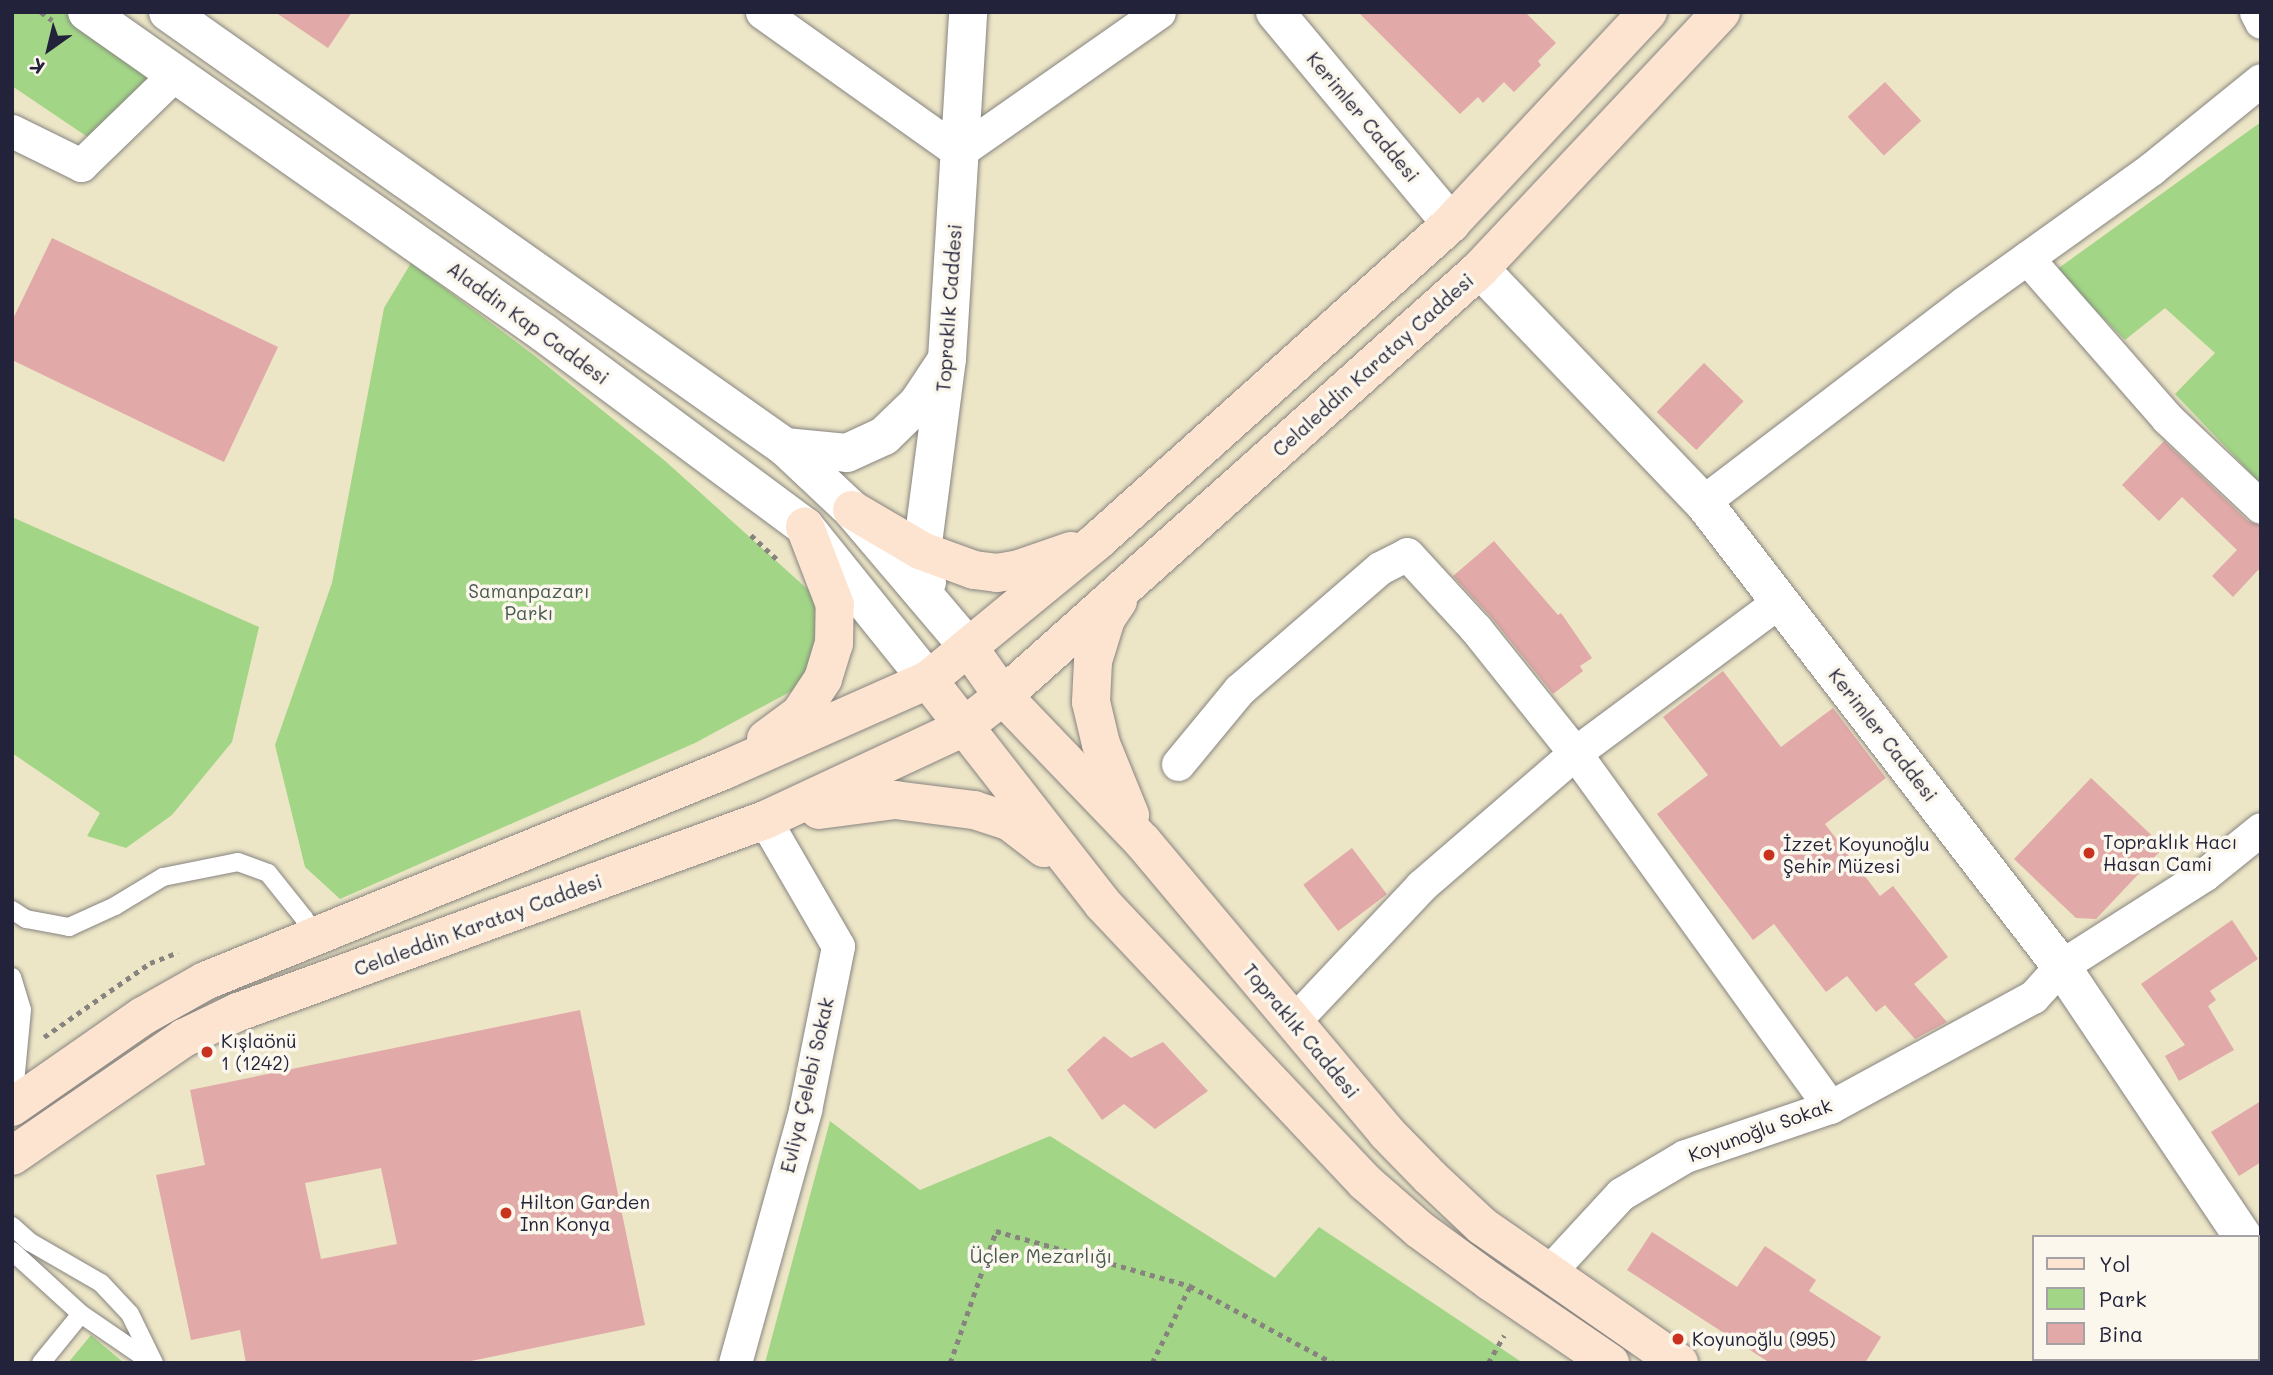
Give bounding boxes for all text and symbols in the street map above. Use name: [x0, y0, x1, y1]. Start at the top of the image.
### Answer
north arrow: [14, 14, 84, 84]
street label: Kerimler Caddesi: [1302, 48, 1424, 186]
text: K: [25, 53, 49, 81]
street label: Topraklık Caddesi: [932, 223, 966, 393]
street label: Aladdin Kap Caddesi: [443, 257, 613, 389]
street label: Celaleddin Karatay Caddesi: [1268, 269, 1478, 461]
park label: Samanpazarı Parkı: [468, 580, 590, 624]
street label: Kerimler Caddesi: [1824, 664, 1942, 806]
place label: Topraklık Hacı Hasan Cami: [2103, 831, 2237, 875]
place label: İzzet Koyunoğlu Şehir Müzesi: [1783, 833, 1930, 877]
marker: Topraklık Hacı Hasan Cami: [2081, 845, 2097, 861]
marker: İzzet Koyunoğlu Şehir Müzesi: [1761, 847, 1777, 863]
street label: Celaleddin Karatay Caddesi: [351, 869, 605, 981]
street label: Topraklık Caddesi: [1238, 959, 1364, 1103]
street label: Evliya Çelebi Sokak: [776, 995, 838, 1175]
place label: Kışlaönü 1 (1242): [221, 1030, 297, 1074]
marker: Kışlaönü 1 (1242): [199, 1044, 215, 1060]
street label: Koyunoğlu Sokak: [1685, 1093, 1835, 1167]
place label: Hilton Garden Inn Konya: [520, 1191, 650, 1235]
marker: Hilton Garden Inn Konya: [498, 1205, 514, 1221]
legend: [2032, 1235, 2259, 1361]
park label: Üçler Mezarlığı: [970, 1245, 1112, 1267]
text: Yol: [2099, 1250, 2130, 1277]
text: Park: [2099, 1285, 2147, 1312]
text: Bina: [2099, 1320, 2143, 1347]
place label: Koyunoğlu (995): [1692, 1328, 1836, 1350]
marker: Koyunoğlu (995): [1670, 1331, 1686, 1347]

